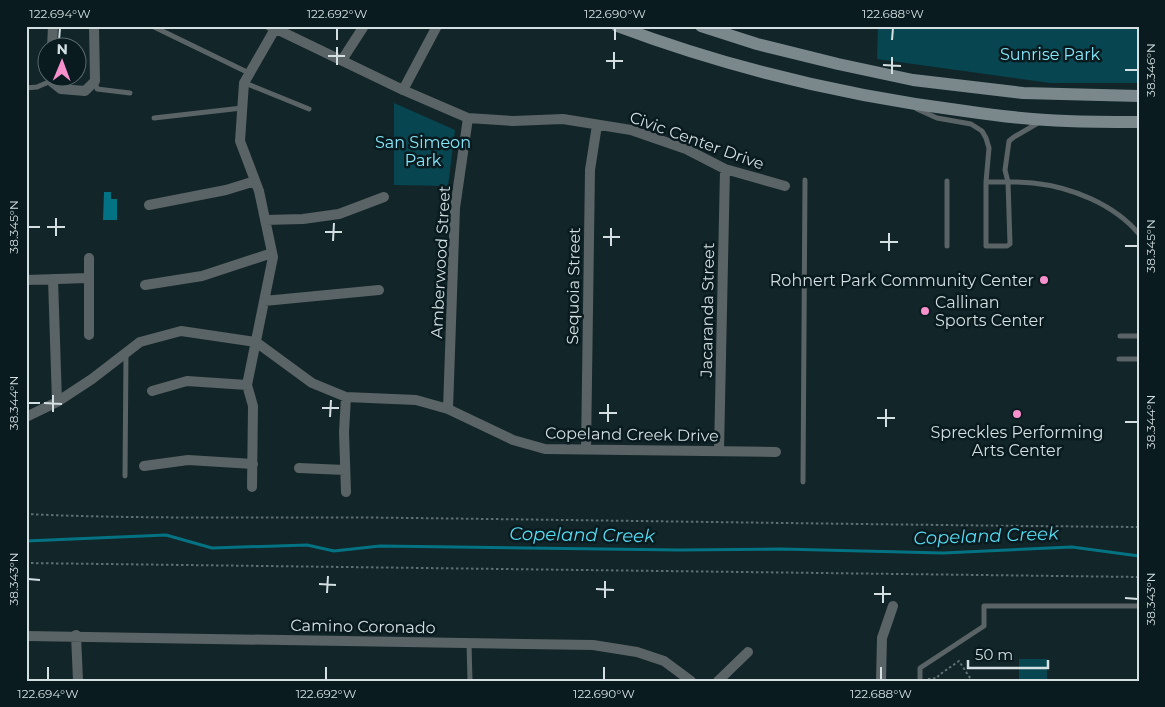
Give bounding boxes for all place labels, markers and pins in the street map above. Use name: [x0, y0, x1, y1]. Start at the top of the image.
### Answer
place label: Rohnert Park Community Center: [770, 271, 1034, 290]
marker: Rohnert Park Community Center: [1038, 274, 1050, 286]
place label: Callinan Sports Center: [935, 293, 1045, 330]
marker: Callinan Sports Center: [919, 305, 931, 317]
marker: Spreckles Performing Arts Center: [1011, 408, 1023, 420]
place label: Spreckles Performing Arts Center: [930, 423, 1104, 460]

